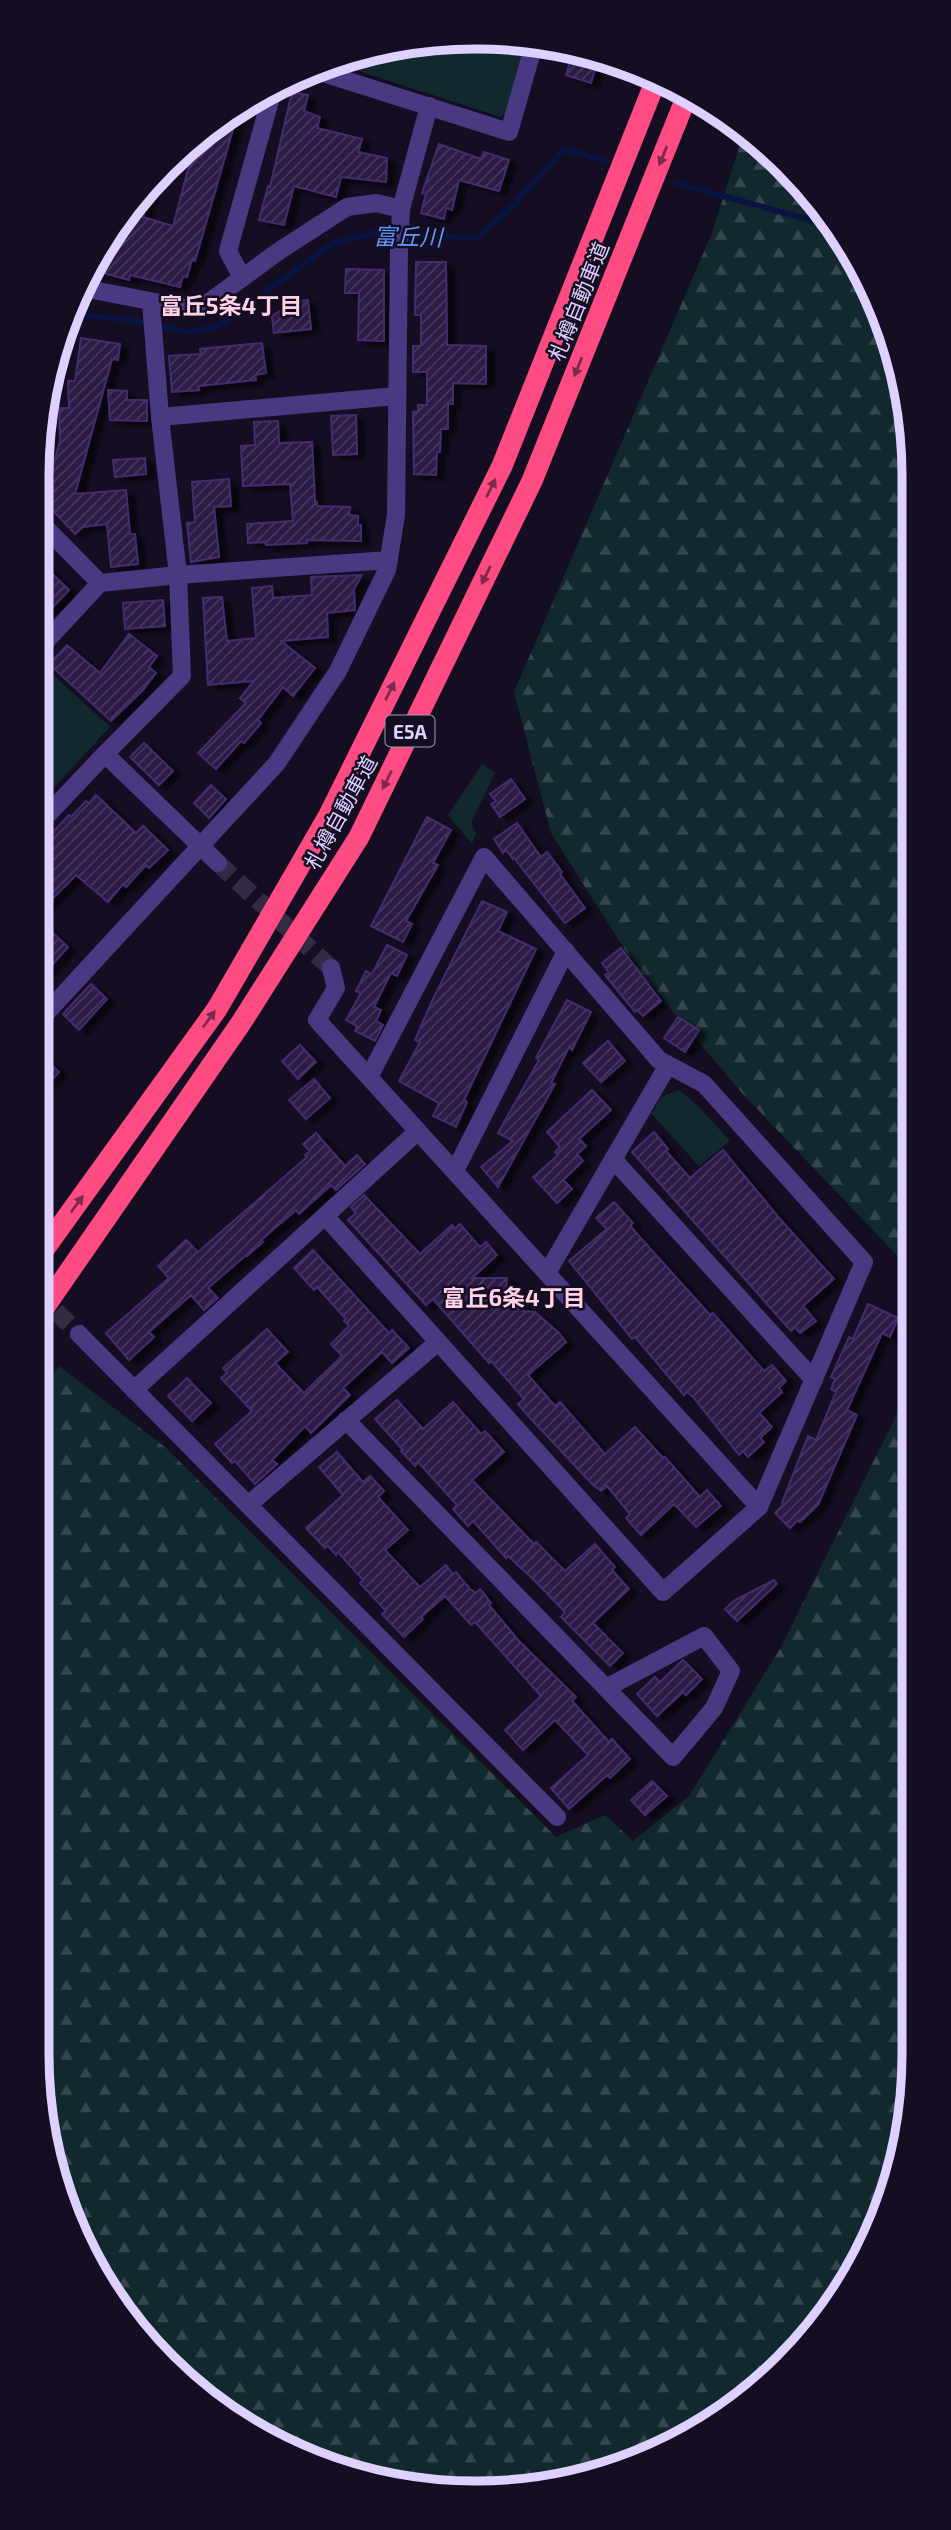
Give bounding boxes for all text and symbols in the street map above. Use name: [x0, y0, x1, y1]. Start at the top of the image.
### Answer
one-way arrow: [658, 146, 669, 167]
water label: 富丘川: [373, 221, 446, 251]
street label: 札樽自動車道: [543, 238, 613, 364]
district label: 富丘5条4丁目: [160, 291, 302, 319]
one-way arrow: [572, 357, 583, 378]
one-way arrow: [486, 478, 497, 498]
one-way arrow: [481, 565, 492, 585]
one-way arrow: [385, 681, 396, 701]
road number: E5A: [386, 716, 434, 746]
street label: 札樽自動車道: [299, 751, 381, 873]
one-way arrow: [381, 770, 392, 790]
one-way arrow: [202, 1010, 216, 1028]
one-way arrow: [69, 1195, 83, 1213]
district label: 富丘6条4丁目: [442, 1283, 586, 1311]

